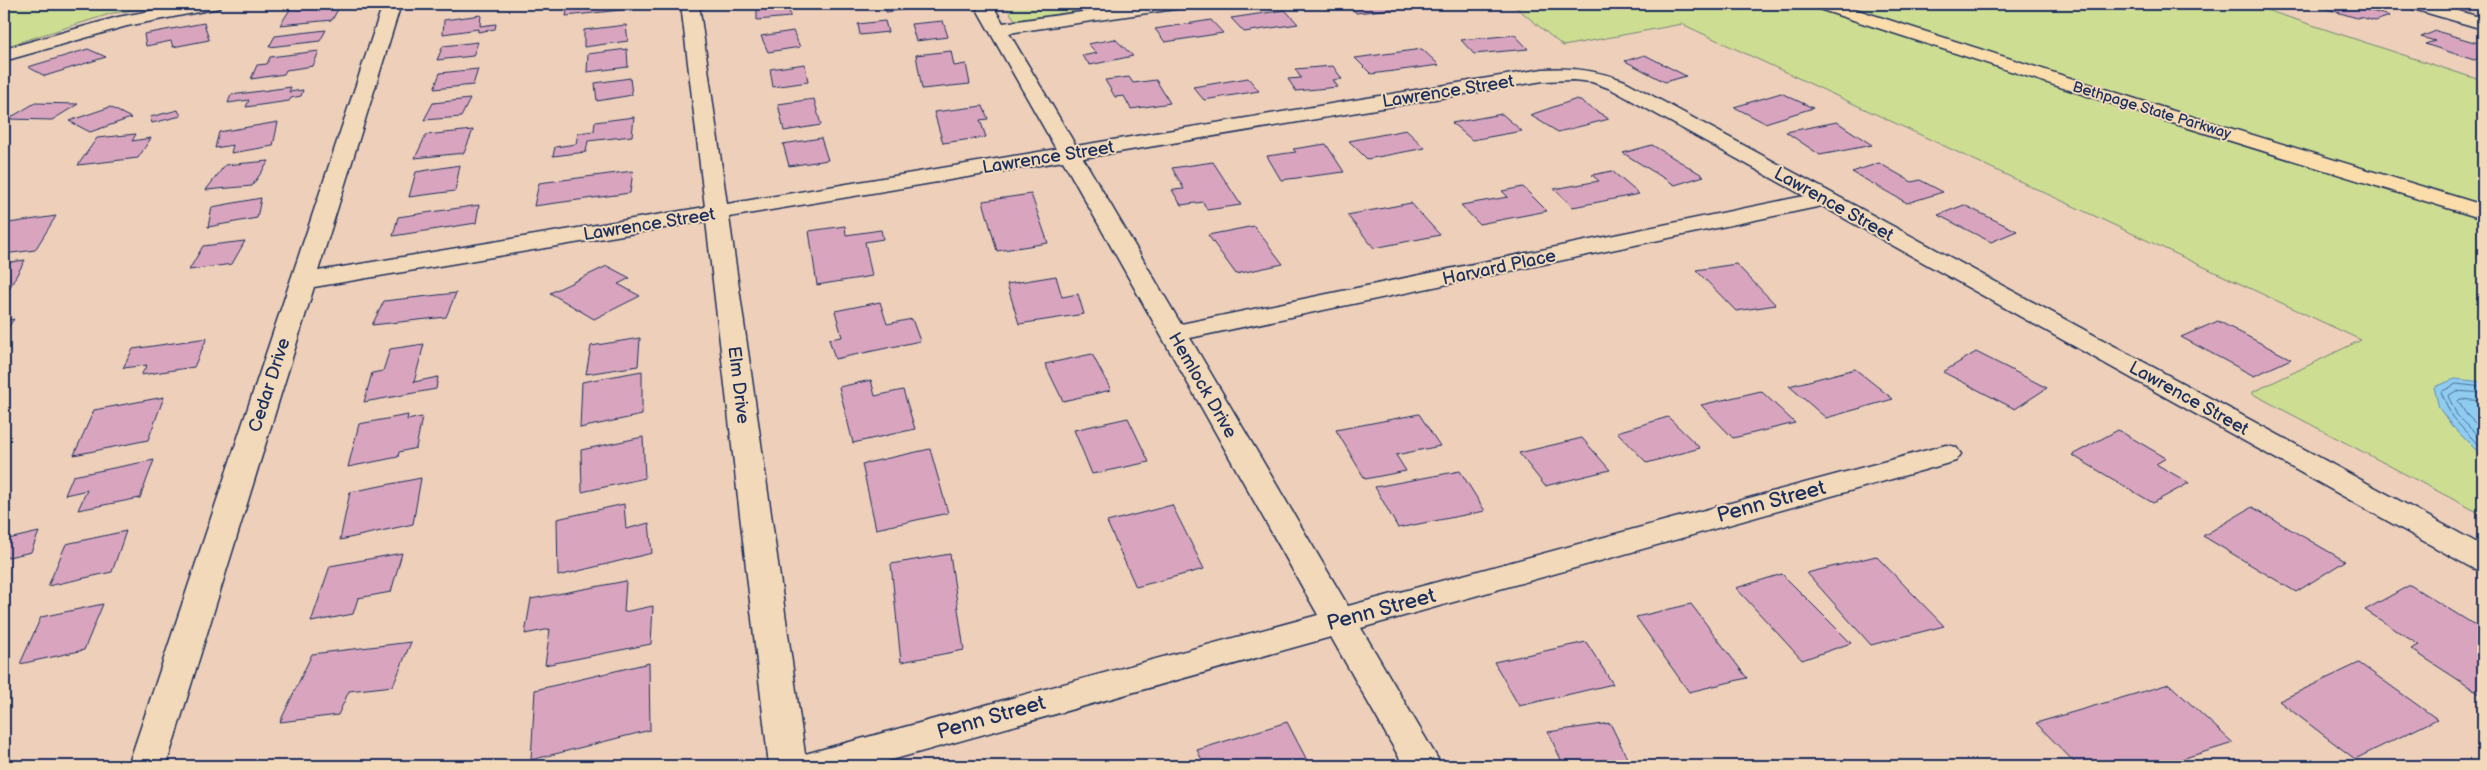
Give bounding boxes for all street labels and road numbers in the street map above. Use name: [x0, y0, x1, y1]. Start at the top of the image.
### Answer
street label: Lawrence Street: [1381, 71, 1516, 112]
street label: Bethpage State Parkway: [2070, 77, 2234, 144]
street label: Lawrence Street: [981, 137, 1116, 178]
street label: Lawrence Street: [1770, 163, 1898, 246]
street label: Lawrence Street: [582, 204, 717, 245]
street label: Harvard Place: [1440, 245, 1558, 290]
street label: Hemlock Drive: [1164, 329, 1241, 442]
street label: Cedar Drive: [244, 335, 295, 435]
street label: Elm Drive: [723, 345, 754, 425]
street label: Lawrence Street: [2125, 357, 2253, 440]
street label: Penn Street: [1714, 475, 1829, 528]
street label: Penn Street: [1324, 583, 1439, 636]
street label: Penn Street: [934, 690, 1049, 745]

